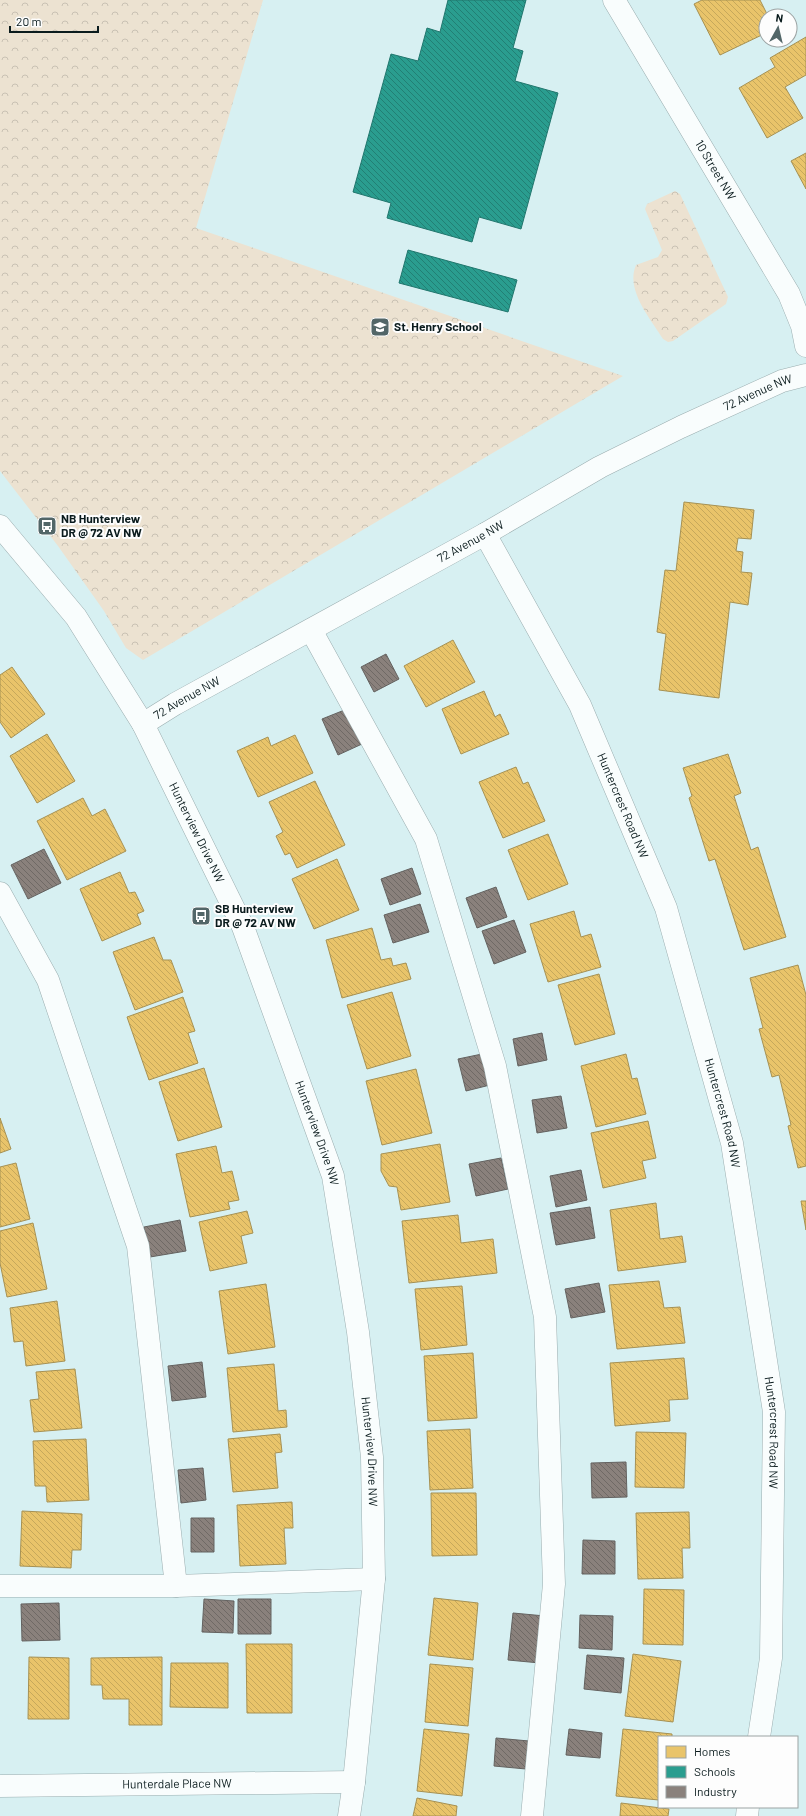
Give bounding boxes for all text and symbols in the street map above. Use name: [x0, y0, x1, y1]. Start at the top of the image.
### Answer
scale bar: [10, 8, 98, 34]
north arrow: [758, 8, 798, 48]
text: N: [775, 11, 784, 25]
text: 20 m: [16, 14, 42, 28]
street label: 10 Street NW: [693, 137, 740, 202]
school or university icon: St. Henry School: [369, 316, 391, 338]
place label: St. Henry School: [394, 319, 482, 333]
street label: 72 Avenue NW: [721, 371, 794, 413]
place label: NB Hunterview DR @ 72 AV NW: [61, 511, 142, 539]
bus stop icon: NB Hunterview DR @ 72 AV NW: [36, 515, 58, 537]
street label: 72 Avenue NW: [435, 516, 506, 565]
street label: 72 Avenue NW: [151, 673, 222, 722]
street label: Huntercrest Road NW: [595, 751, 652, 860]
street label: Hunterview Drive NW: [167, 780, 228, 885]
place label: SB Hunterview DR @ 72 AV NW: [215, 901, 296, 929]
bus stop icon: SB Hunterview DR @ 72 AV NW: [190, 905, 212, 927]
street label: Huntercrest Road NW: [703, 1057, 744, 1169]
street label: Hunterview Drive NW: [293, 1078, 342, 1186]
street label: Huntercrest Road NW: [763, 1375, 782, 1489]
street label: Hunterview Drive NW: [359, 1396, 381, 1507]
legend: [658, 1736, 798, 1808]
text: Homes: [694, 1744, 731, 1758]
text: Schools: [694, 1764, 735, 1778]
street label: Hunterdale Place NW: [122, 1775, 232, 1791]
text: Industry: [694, 1784, 737, 1798]

